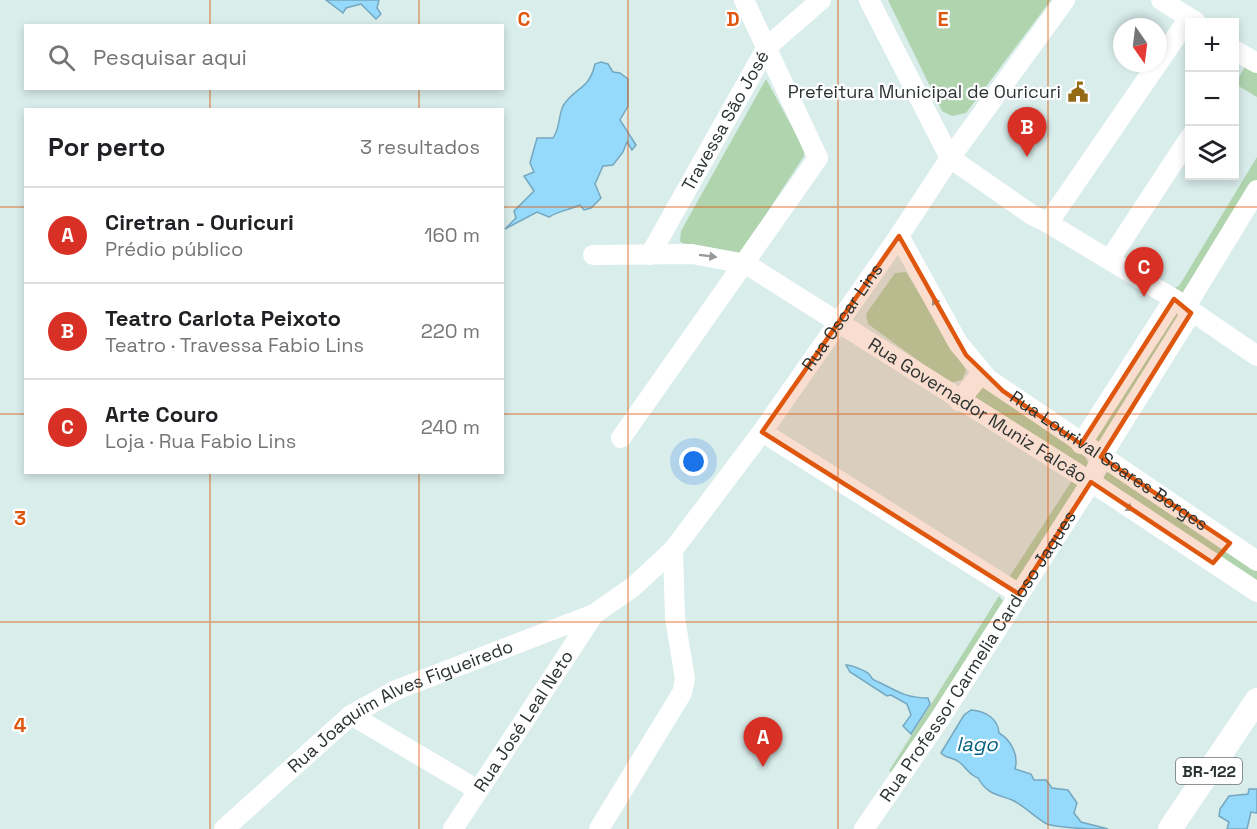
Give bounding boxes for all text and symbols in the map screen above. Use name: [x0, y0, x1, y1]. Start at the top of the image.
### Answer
text: C: [518, 6, 531, 32]
text: D: [726, 6, 740, 32]
text: E: [937, 6, 949, 32]
north arrow: [1113, 18, 1167, 72]
map controls: [1185, 18, 1239, 180]
button: +: [1185, 18, 1239, 72]
search box: [24, 24, 504, 90]
icon: search: [45, 41, 78, 74]
text: Pesquisar aqui: [93, 43, 247, 71]
street label: Travessa São José: [676, 46, 774, 195]
button: −: [1185, 72, 1239, 126]
place label: Prefeitura Municipal de Ouricuri: [788, 80, 1061, 103]
public building icon: Prefeitura Municipal de Ouricuri: [1066, 80, 1090, 104]
pin: B: [1008, 108, 1046, 157]
button: layers: [1185, 126, 1239, 180]
text: Por perto: [48, 130, 165, 164]
text: 3 resultados: [360, 134, 480, 160]
text: Ciretran - Ouricuri: [105, 208, 294, 236]
text: A: [61, 222, 74, 248]
text: 160 m: [424, 222, 480, 248]
text: Prédio público: [105, 236, 243, 262]
pin: C: [1124, 248, 1164, 297]
one-way arrow: [699, 252, 718, 261]
street label: Rua Oscar Lins: [796, 259, 887, 375]
one-way arrow: [932, 296, 942, 313]
text: Teatro Carlota Peixoto: [105, 304, 341, 332]
text: B: [61, 318, 74, 344]
text: 220 m: [421, 318, 480, 344]
text: Teatro · Travessa Fabio Lins: [105, 332, 364, 358]
street label: Rua Governador Muniz Falcão: [864, 332, 1092, 488]
street label: Rua Lourival Soares Borges: [1006, 385, 1213, 536]
text: Arte Couro: [105, 400, 219, 428]
text: C: [61, 414, 74, 440]
text: 240 m: [421, 414, 480, 440]
text: Loja · Rua Fabio Lins: [105, 428, 296, 454]
your location: [679, 447, 708, 476]
one-way arrow: [1118, 500, 1134, 511]
text: 3: [14, 505, 26, 531]
street label: Rua Professor Carmelia Cardoso Jaques: [874, 506, 1081, 806]
street label: Rua Joaquim Alves Figueiredo: [282, 634, 516, 778]
street label: Rua José Leal Neto: [469, 646, 578, 796]
text: 4: [14, 712, 27, 738]
pin: A: [744, 718, 783, 767]
water label: lago: [956, 731, 998, 757]
road number: BR-122: [1176, 758, 1242, 784]

